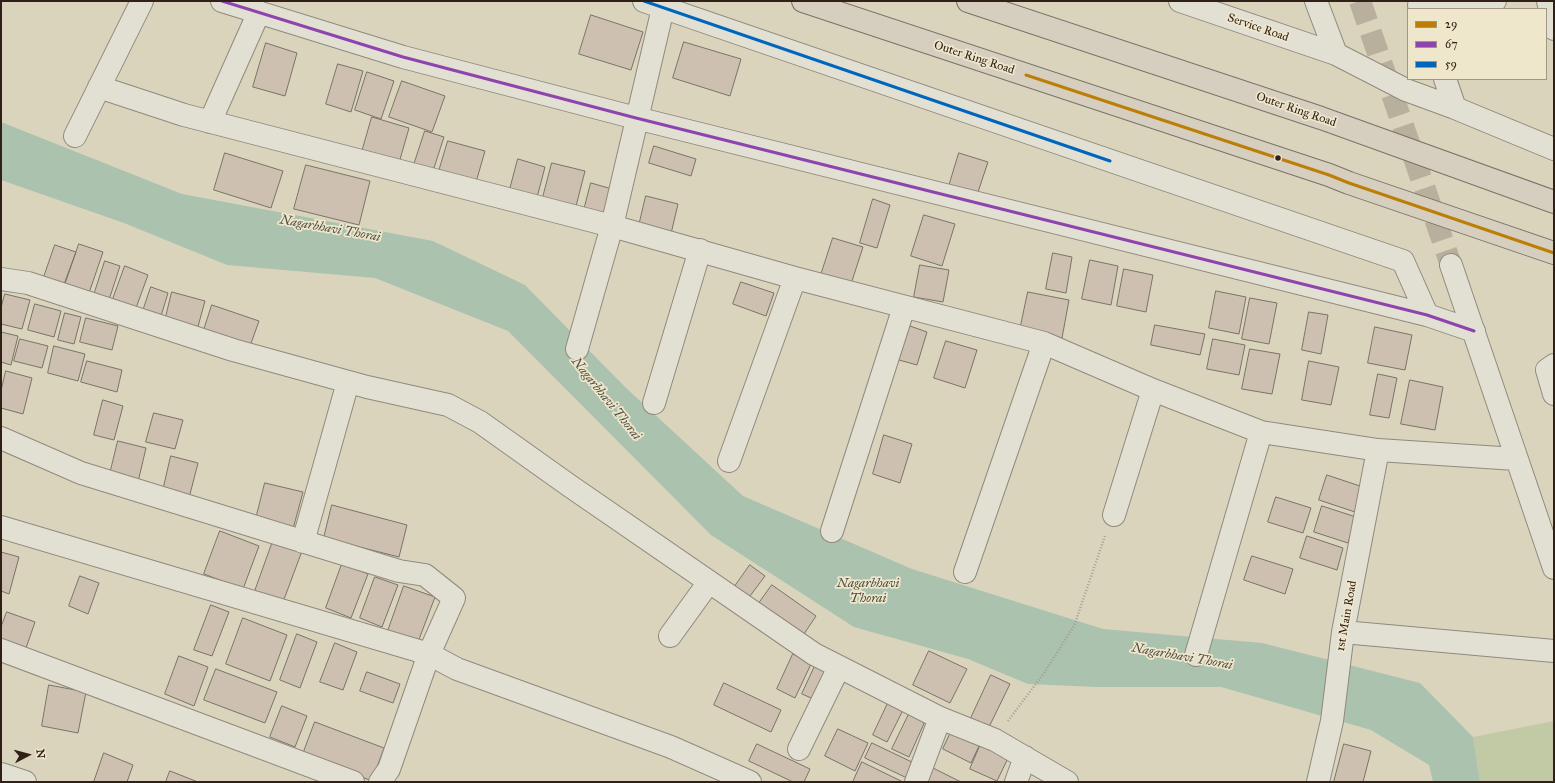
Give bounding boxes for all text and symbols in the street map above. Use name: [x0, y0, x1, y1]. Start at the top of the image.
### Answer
legend: [1407, 8, 1547, 80]
street label: Service Road: [1225, 11, 1291, 45]
text: 29: [1445, 17, 1457, 31]
text: 67: [1445, 37, 1458, 51]
street label: Outer Ring Road: [932, 38, 1016, 78]
text: 59: [1445, 57, 1457, 71]
street label: Outer Ring Road: [1254, 90, 1338, 130]
unlabelled marker: [1273, 153, 1283, 163]
water label: Nagarbhavi Thorai: [278, 212, 382, 246]
water label: Nagarbhavi Thorai: [568, 354, 644, 444]
water label: Nagarbhavi Thorai: [837, 576, 899, 607]
street label: 1st Main Road: [1334, 580, 1360, 652]
water label: Nagarbhavi Thorai: [1130, 640, 1234, 674]
north arrow: [8, 735, 48, 775]
text: N: [33, 748, 47, 759]

